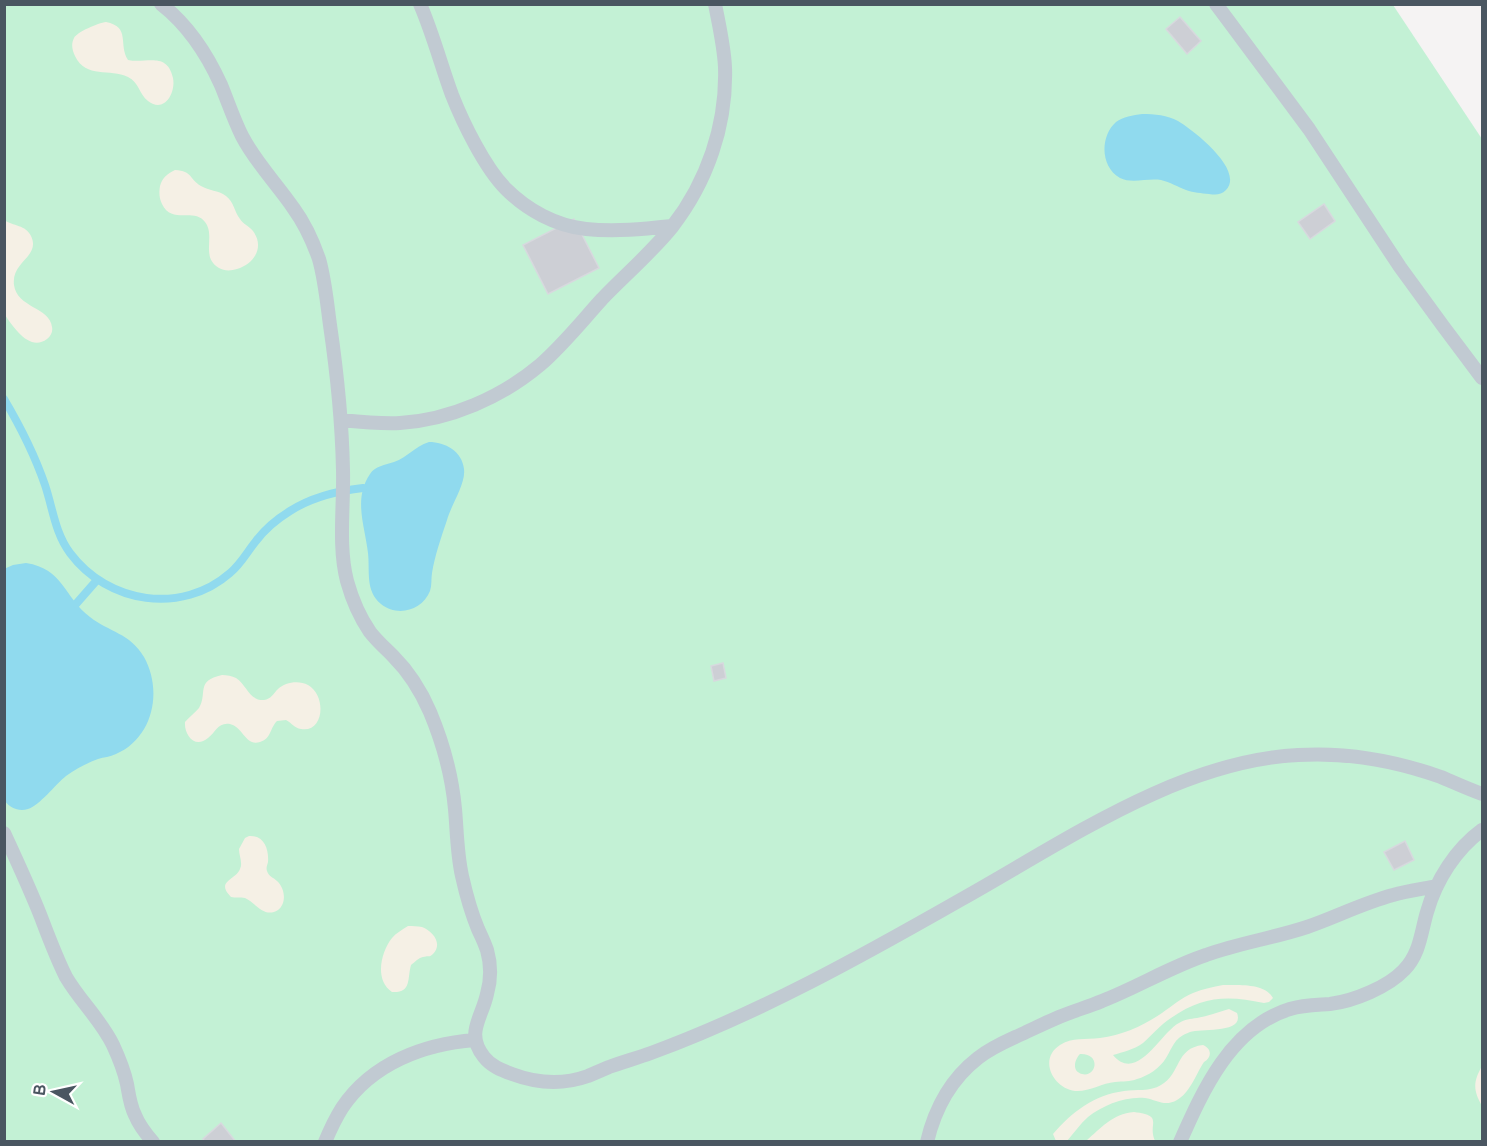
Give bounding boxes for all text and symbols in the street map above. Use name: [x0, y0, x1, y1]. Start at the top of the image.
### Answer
north arrow: [24, 1062, 84, 1122]
text: B: [29, 1083, 51, 1097]

